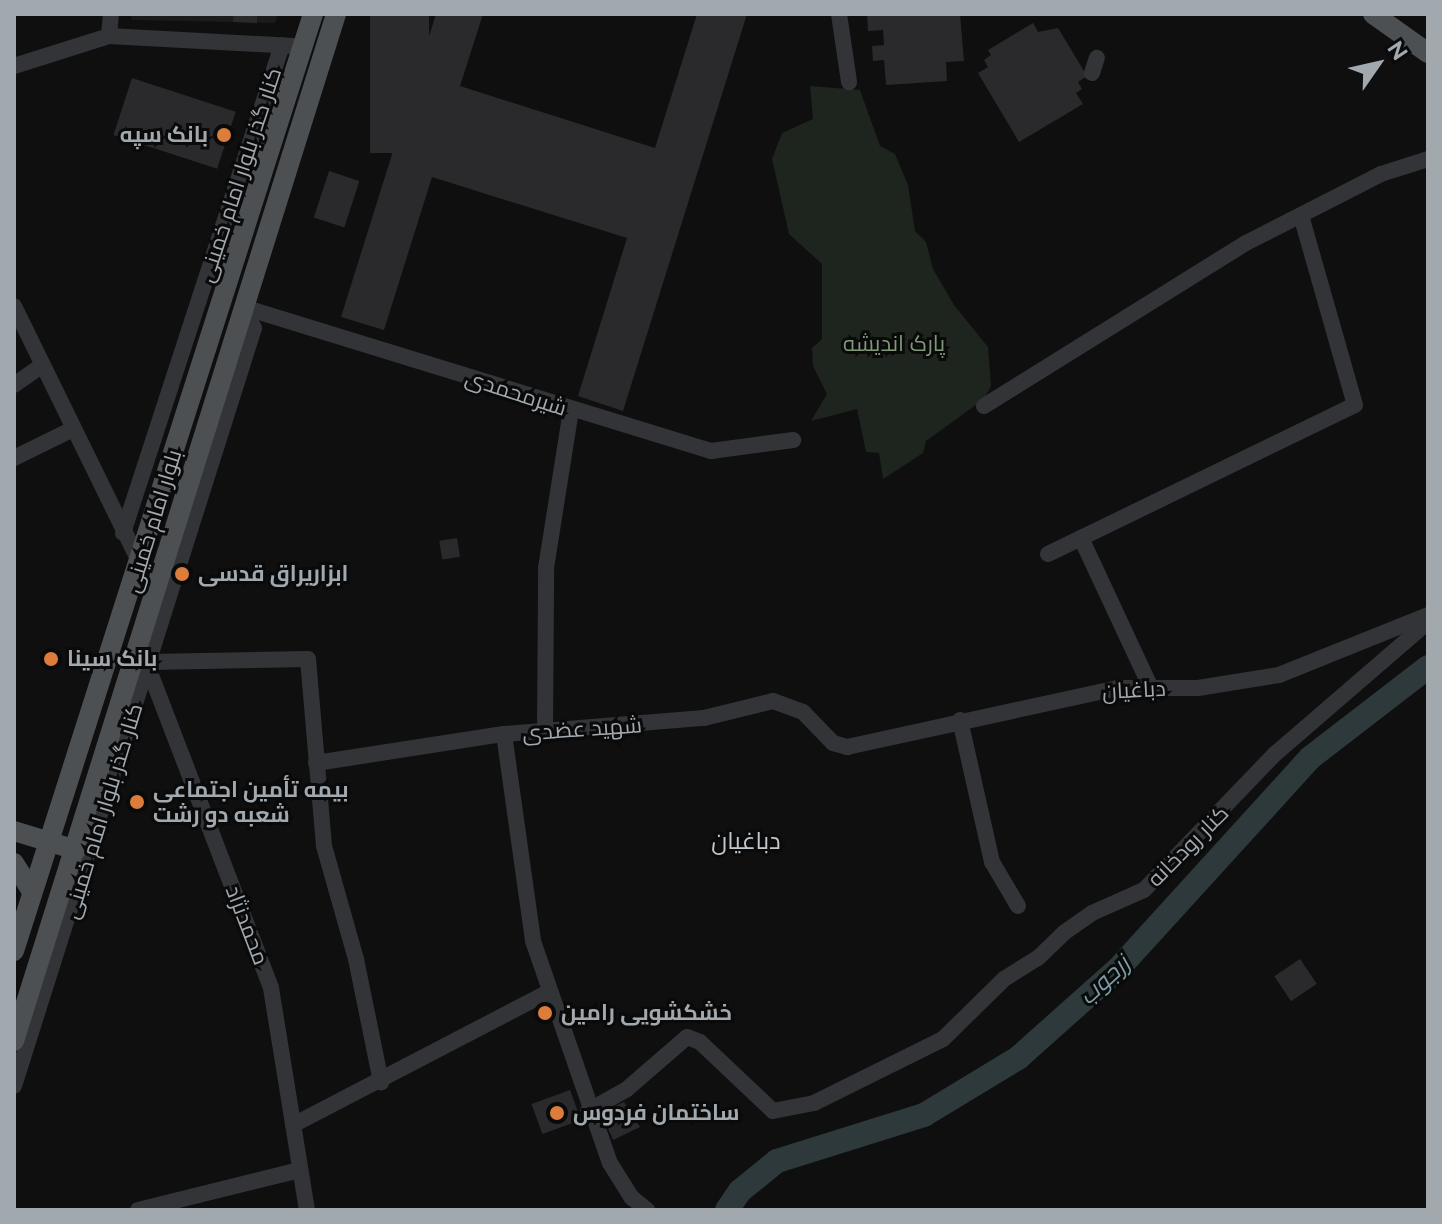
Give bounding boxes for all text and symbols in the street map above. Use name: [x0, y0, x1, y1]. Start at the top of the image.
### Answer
north arrow: [1338, 24, 1418, 104]
text: N: [1382, 36, 1413, 65]
street label: کنار گذر بلوار امام خمینی: [193, 64, 287, 286]
place label: بانک سپه: [120, 122, 208, 148]
marker: بانک سپه: [215, 126, 233, 144]
park label: پارک اندیشه: [843, 331, 945, 357]
street label: شیرمحمدی: [462, 364, 570, 422]
street label: بلوار امام خمینی: [119, 446, 187, 596]
place label: ابزاریراق قدسی: [198, 561, 348, 587]
marker: ابزاریراق قدسی: [173, 565, 191, 583]
place label: بانک سینا: [67, 646, 157, 672]
marker: بانک سینا: [42, 650, 60, 668]
street label: دباغیان: [1102, 675, 1166, 705]
street label: کنار گذر بلوار امام خمینی: [58, 700, 148, 922]
street label: شهید عضدی: [521, 712, 643, 746]
place label: بیمه تأمین اجتماعی شعبه دو رشت: [153, 776, 349, 828]
marker: بیمه تأمین اجتماعی شعبه دو رشت: [128, 793, 146, 811]
street label: کنار رودخانه: [1142, 800, 1234, 892]
district label: دباغیان: [711, 827, 781, 855]
street label: محمدنژاد: [220, 882, 274, 968]
water label: زرجوب: [1073, 949, 1135, 1011]
place label: خشکشویی رامین: [561, 1000, 732, 1026]
marker: خشکشویی رامین: [536, 1004, 554, 1022]
place label: ساختمان فردوس: [573, 1100, 739, 1126]
marker: ساختمان فردوس: [548, 1104, 566, 1122]

